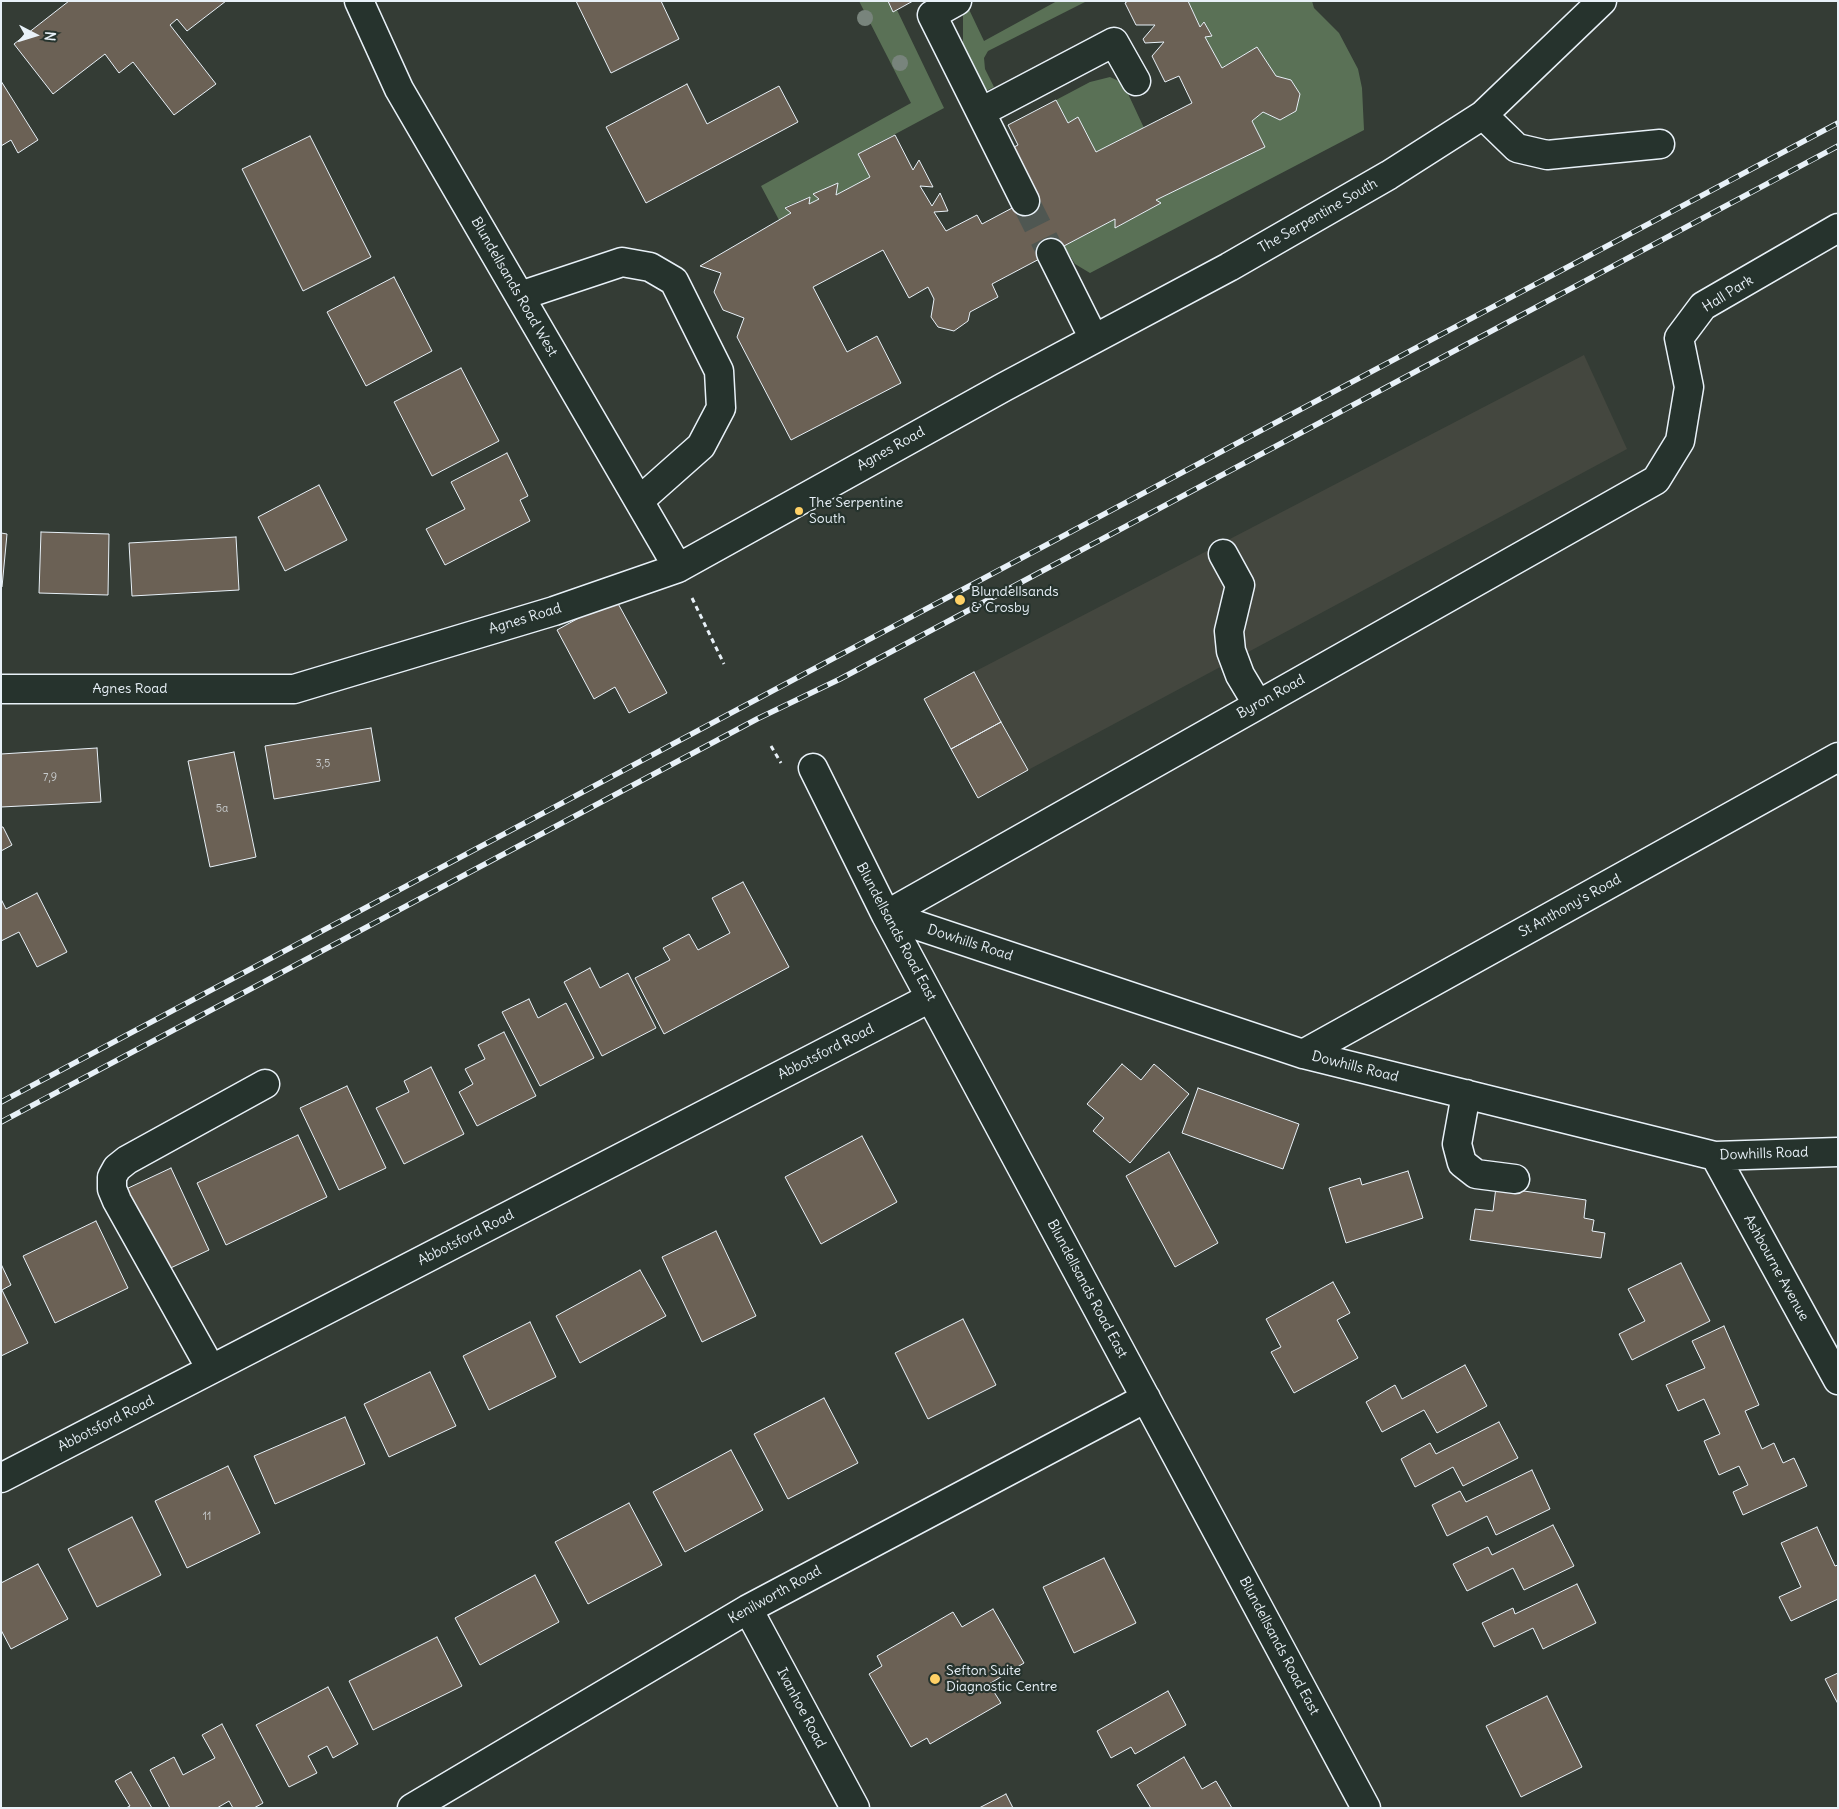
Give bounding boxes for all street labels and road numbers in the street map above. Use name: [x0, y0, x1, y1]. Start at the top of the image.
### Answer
street label: The Serpentine South: [1256, 175, 1380, 257]
street label: Blundellsands Road West: [467, 214, 561, 360]
street label: Hall Park: [1700, 272, 1756, 316]
street label: Agnes Road: [854, 423, 928, 475]
street label: Agnes Road: [487, 600, 563, 638]
street label: Byron Road: [1234, 672, 1308, 722]
street label: Agnes Road: [93, 681, 167, 697]
street label: Blundellsands Road East: [852, 860, 940, 1004]
street label: St Anthony's Road: [1516, 871, 1624, 941]
street label: Dowhills Road: [925, 921, 1015, 965]
street label: Abbotsford Road: [775, 1021, 877, 1083]
street label: Dowhills Road: [1310, 1048, 1400, 1086]
street label: Dowhills Road: [1719, 1144, 1809, 1164]
street label: Abbotsford Road: [415, 1207, 517, 1269]
street label: Ashbourne Avenue: [1740, 1212, 1812, 1324]
street label: Blundellsands Road East: [1043, 1217, 1131, 1361]
street label: Abbotsford Road: [55, 1393, 157, 1455]
street label: Kenilworth Road: [726, 1562, 824, 1628]
street label: Blundellsands Road East: [1235, 1574, 1323, 1718]
street label: Ivanhoe Road: [773, 1665, 829, 1751]

